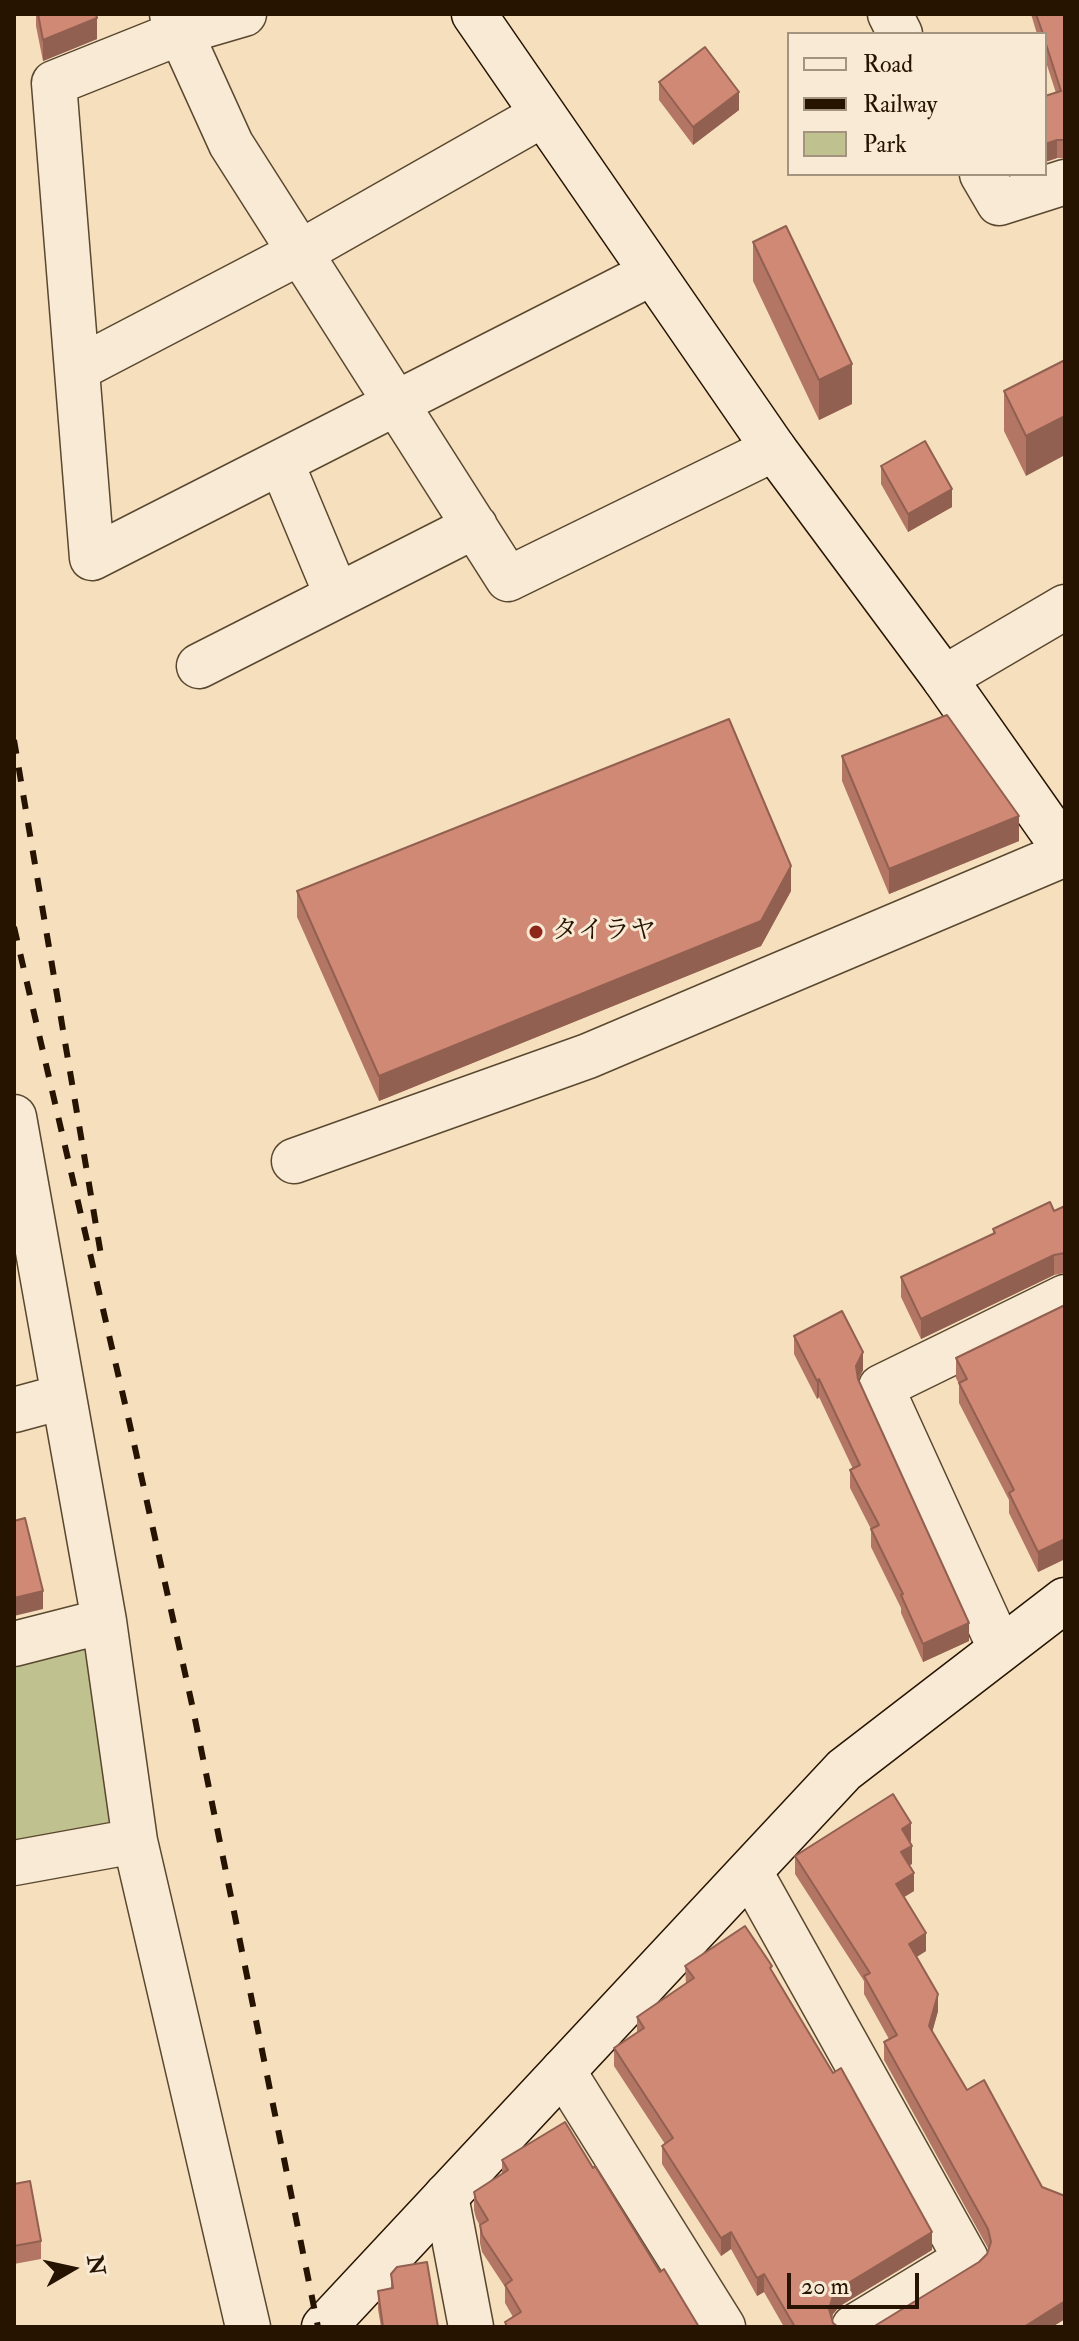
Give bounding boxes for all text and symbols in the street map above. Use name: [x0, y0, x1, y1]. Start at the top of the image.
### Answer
legend: [787, 32, 1047, 176]
text: Road: [863, 49, 913, 80]
text: Railway: [863, 89, 937, 120]
text: Park: [863, 129, 907, 160]
place label: タイラヤ: [552, 916, 656, 948]
marker: タイラヤ: [527, 923, 545, 941]
north arrow: [32, 2229, 112, 2309]
text: N: [80, 2253, 111, 2277]
scale bar: [791, 2257, 923, 2307]
text: 20 m: [801, 2271, 849, 2302]

